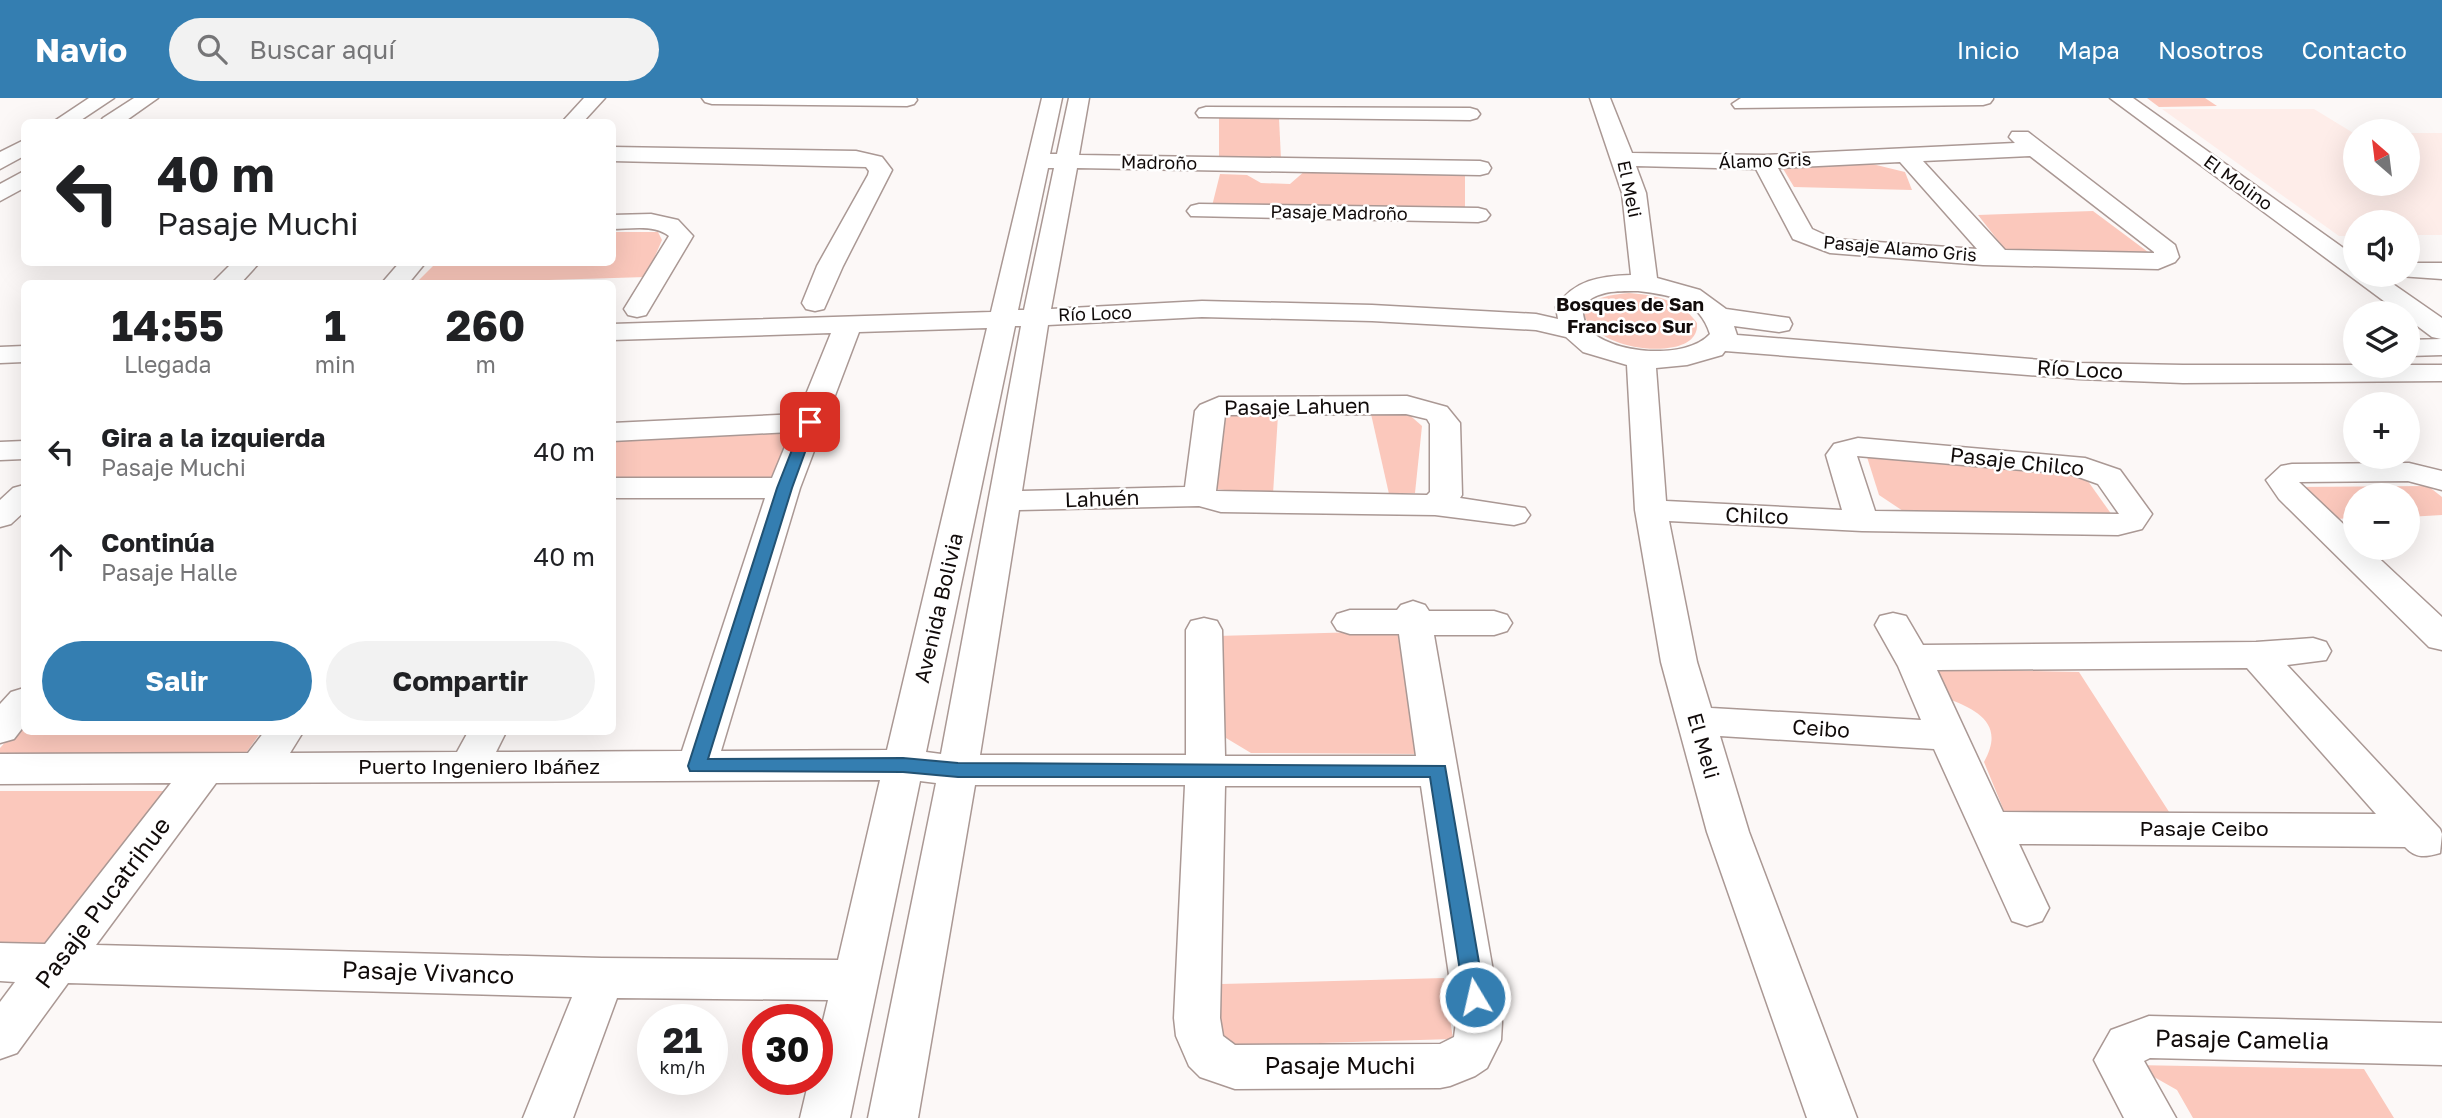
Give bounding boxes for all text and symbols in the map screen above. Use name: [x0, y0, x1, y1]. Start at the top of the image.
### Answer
search box: [169, 18, 659, 81]
text: Navio: [35, 30, 127, 69]
icon: search: [193, 30, 231, 68]
text: Buscar aquí: [249, 34, 395, 65]
text: Inicio: [1957, 35, 2019, 64]
text: Mapa: [2057, 35, 2120, 64]
text: Nosotros: [2158, 35, 2264, 64]
text: Contacto: [2302, 35, 2407, 64]
north arrow: [2343, 119, 2420, 196]
map controls: [2343, 119, 2420, 560]
text: 40 m: [157, 144, 275, 203]
icon: left: [42, 147, 133, 238]
street label: Álamo Gris: [1718, 147, 1812, 173]
street label: Madroño: [1121, 150, 1197, 174]
street label: El Molino: [2200, 150, 2277, 215]
street label: El Meli: [1613, 158, 1647, 219]
street label: Pasaje Madroño: [1270, 200, 1408, 224]
text: Pasaje Muchi: [157, 204, 358, 242]
button: sound: [2343, 210, 2420, 287]
street label: Pasaje Alamo Gris: [1822, 230, 1978, 266]
district label: Bosques de San Francisco Sur: [1556, 292, 1704, 337]
text: 14:55: [112, 300, 224, 350]
text: 1: [324, 300, 346, 350]
text: 260: [446, 300, 525, 350]
street label: Río Loco: [1058, 301, 1132, 325]
button: layers: [2343, 301, 2420, 378]
text: Llegada: [124, 350, 212, 378]
text: min: [315, 350, 355, 378]
text: m: [475, 350, 496, 378]
street label: Río Loco: [2036, 354, 2124, 384]
pin: [780, 392, 840, 452]
street label: Pasaje Lahuen: [1224, 392, 1370, 420]
button: +: [2343, 392, 2420, 469]
icon: arrive: [791, 403, 829, 441]
text: Gira a la izquierda: [101, 422, 325, 453]
icon: left: [42, 433, 80, 471]
text: 40 m: [534, 436, 595, 467]
street label: Pasaje Chilco: [1949, 441, 2086, 481]
text: Pasaje Muchi: [101, 453, 246, 481]
button: −: [2343, 483, 2420, 560]
street label: Lahuén: [1064, 484, 1140, 512]
street label: Chilco: [1725, 501, 1789, 529]
text: Continúa: [101, 527, 215, 558]
street label: Avenida Bolivia: [908, 530, 968, 685]
icon: ahead: [42, 538, 80, 576]
text: 40 m: [534, 541, 595, 572]
text: Pasaje Halle: [101, 558, 238, 586]
button: Salir: [42, 641, 312, 721]
button: Compartir: [326, 641, 595, 721]
street label: El Meli: [1682, 710, 1726, 782]
street label: Ceibo: [1791, 713, 1851, 743]
street label: Puerto Ingeniero Ibáñez: [358, 753, 600, 779]
street label: Pasaje Pucatrihue: [28, 811, 176, 993]
street label: Pasaje Ceibo: [2139, 815, 2269, 841]
street label: Pasaje Vivanco: [341, 954, 515, 989]
position arrow: [1438, 960, 1512, 1034]
speed limit sign: 30: [742, 1004, 833, 1095]
text: 21: [663, 1019, 702, 1061]
street label: Pasaje Camelia: [2155, 1022, 2329, 1055]
street label: Pasaje Muchi: [1264, 1050, 1416, 1079]
text: km/h: [660, 1056, 705, 1078]

